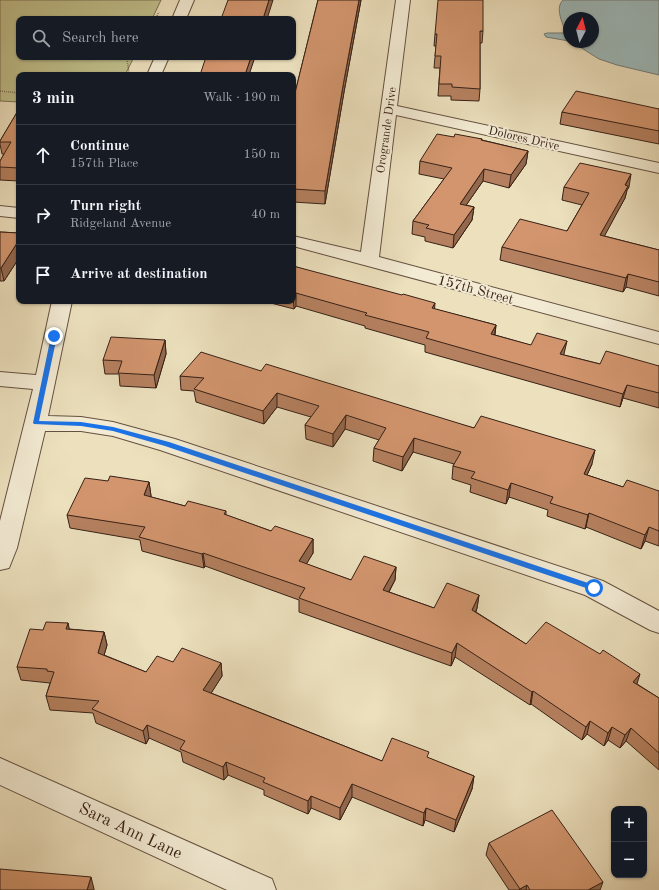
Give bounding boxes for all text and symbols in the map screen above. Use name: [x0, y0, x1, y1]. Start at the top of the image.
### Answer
north arrow: [563, 12, 599, 48]
search box: [16, 16, 296, 60]
icon: search: [30, 27, 52, 49]
text: Search here: [62, 31, 139, 46]
street label: Orogrande Drive: [375, 86, 399, 174]
text: 3 min: [32, 90, 75, 107]
text: Walk · 190 m: [203, 91, 280, 104]
street label: Dolores Drive: [487, 125, 561, 153]
text: Continue: [70, 139, 129, 154]
icon: ahead: [32, 144, 54, 166]
text: 150 m: [243, 148, 280, 161]
text: 157th Place: [70, 157, 138, 170]
text: Turn right: [70, 199, 141, 214]
icon: right: [32, 204, 54, 226]
text: 40 m: [251, 208, 280, 221]
text: Ridgeland Avenue: [70, 217, 171, 230]
icon: arrive: [32, 264, 54, 286]
text: Arrive at destination: [70, 267, 208, 282]
street label: 157th Street: [436, 273, 515, 307]
route end: [45, 327, 63, 345]
route start: [585, 579, 603, 597]
street label: Sara Ann Lane: [76, 800, 185, 863]
map controls: [611, 806, 647, 878]
button: +: [611, 806, 647, 842]
button: −: [611, 842, 647, 878]

